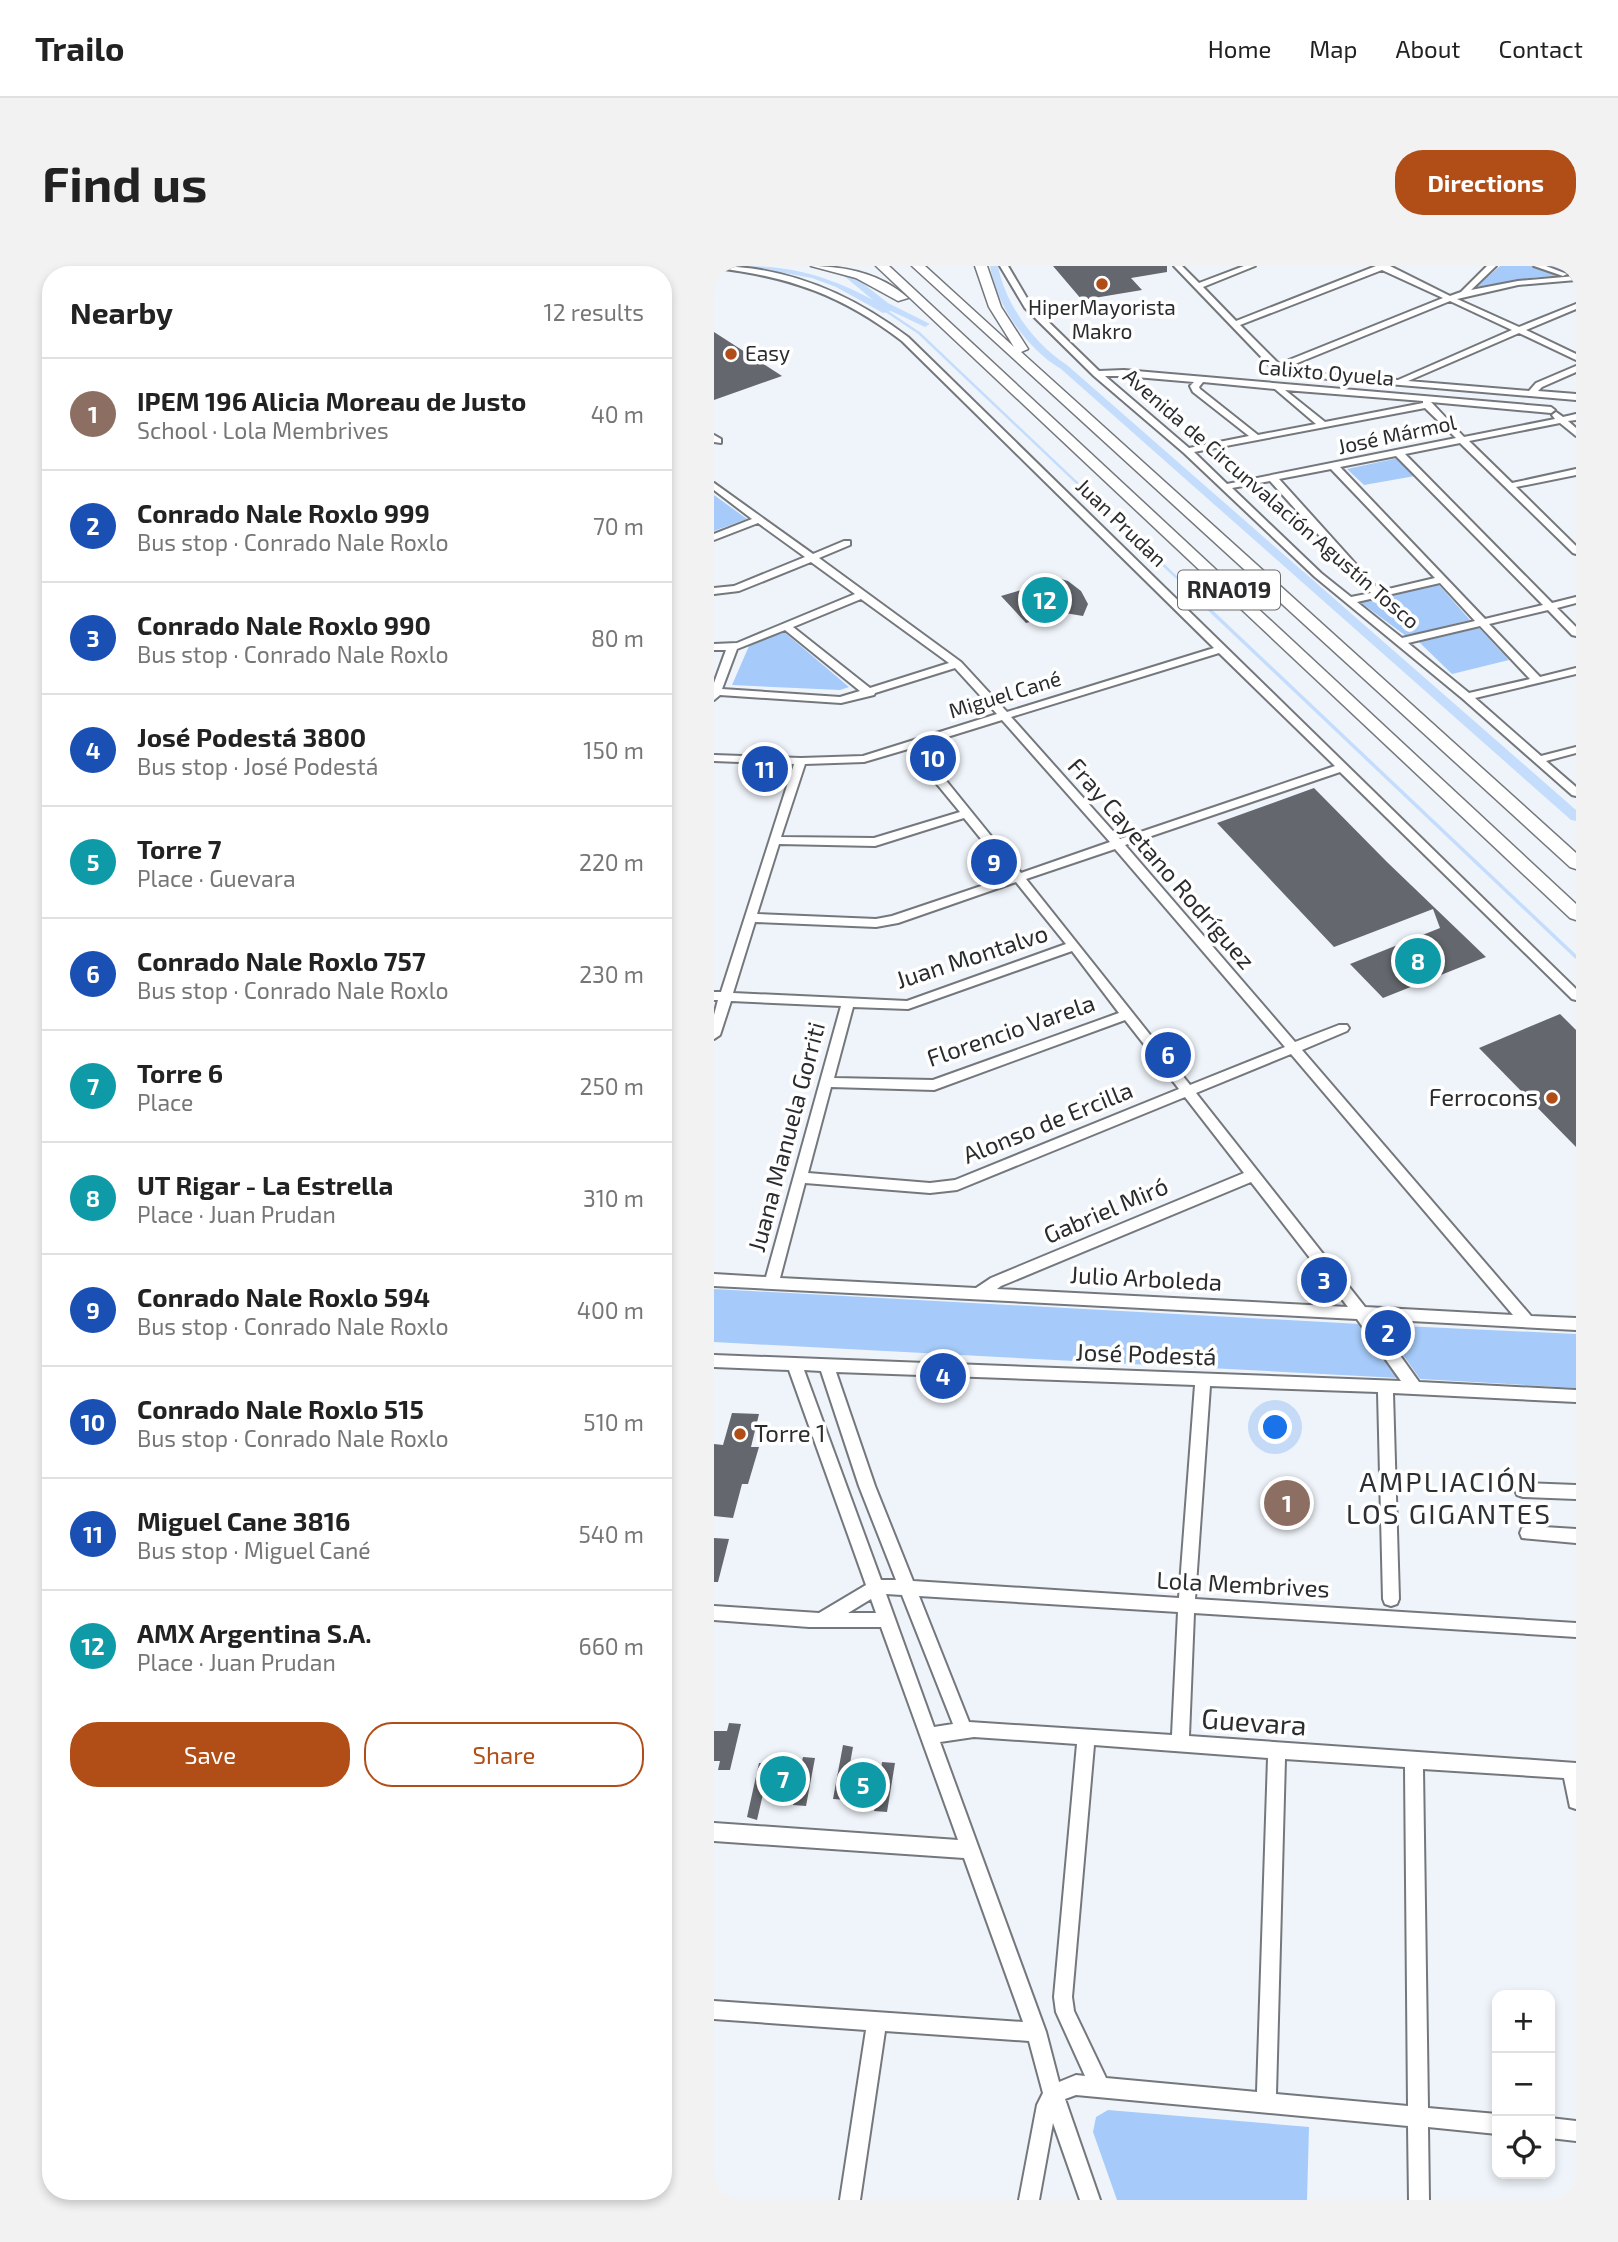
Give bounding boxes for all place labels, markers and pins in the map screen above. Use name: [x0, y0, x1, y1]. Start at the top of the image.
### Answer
marker: HiperMayorista Makro: [1094, 276, 1110, 292]
place label: HiperMayorista Makro: [1028, 294, 1176, 343]
place label: Easy: [745, 340, 790, 365]
marker: Easy: [723, 346, 739, 362]
pin: 12: [1022, 574, 1068, 626]
pin: 10: [910, 732, 956, 784]
pin: 11: [742, 743, 788, 795]
pin: 9: [971, 836, 1017, 888]
pin: 8: [1395, 935, 1441, 987]
pin: 6: [1145, 1029, 1191, 1081]
place label: Ferrocons: [1429, 1082, 1538, 1111]
marker: Ferrocons: [1544, 1090, 1560, 1106]
pin: 3: [1301, 1254, 1347, 1306]
pin: 2: [1365, 1307, 1411, 1359]
pin: 4: [920, 1350, 966, 1402]
place label: Torre 1: [754, 1418, 826, 1447]
marker: Torre 1: [732, 1426, 748, 1442]
pin: 1: [1264, 1477, 1310, 1529]
pin: 7: [760, 1753, 806, 1805]
pin: 5: [840, 1759, 886, 1811]

